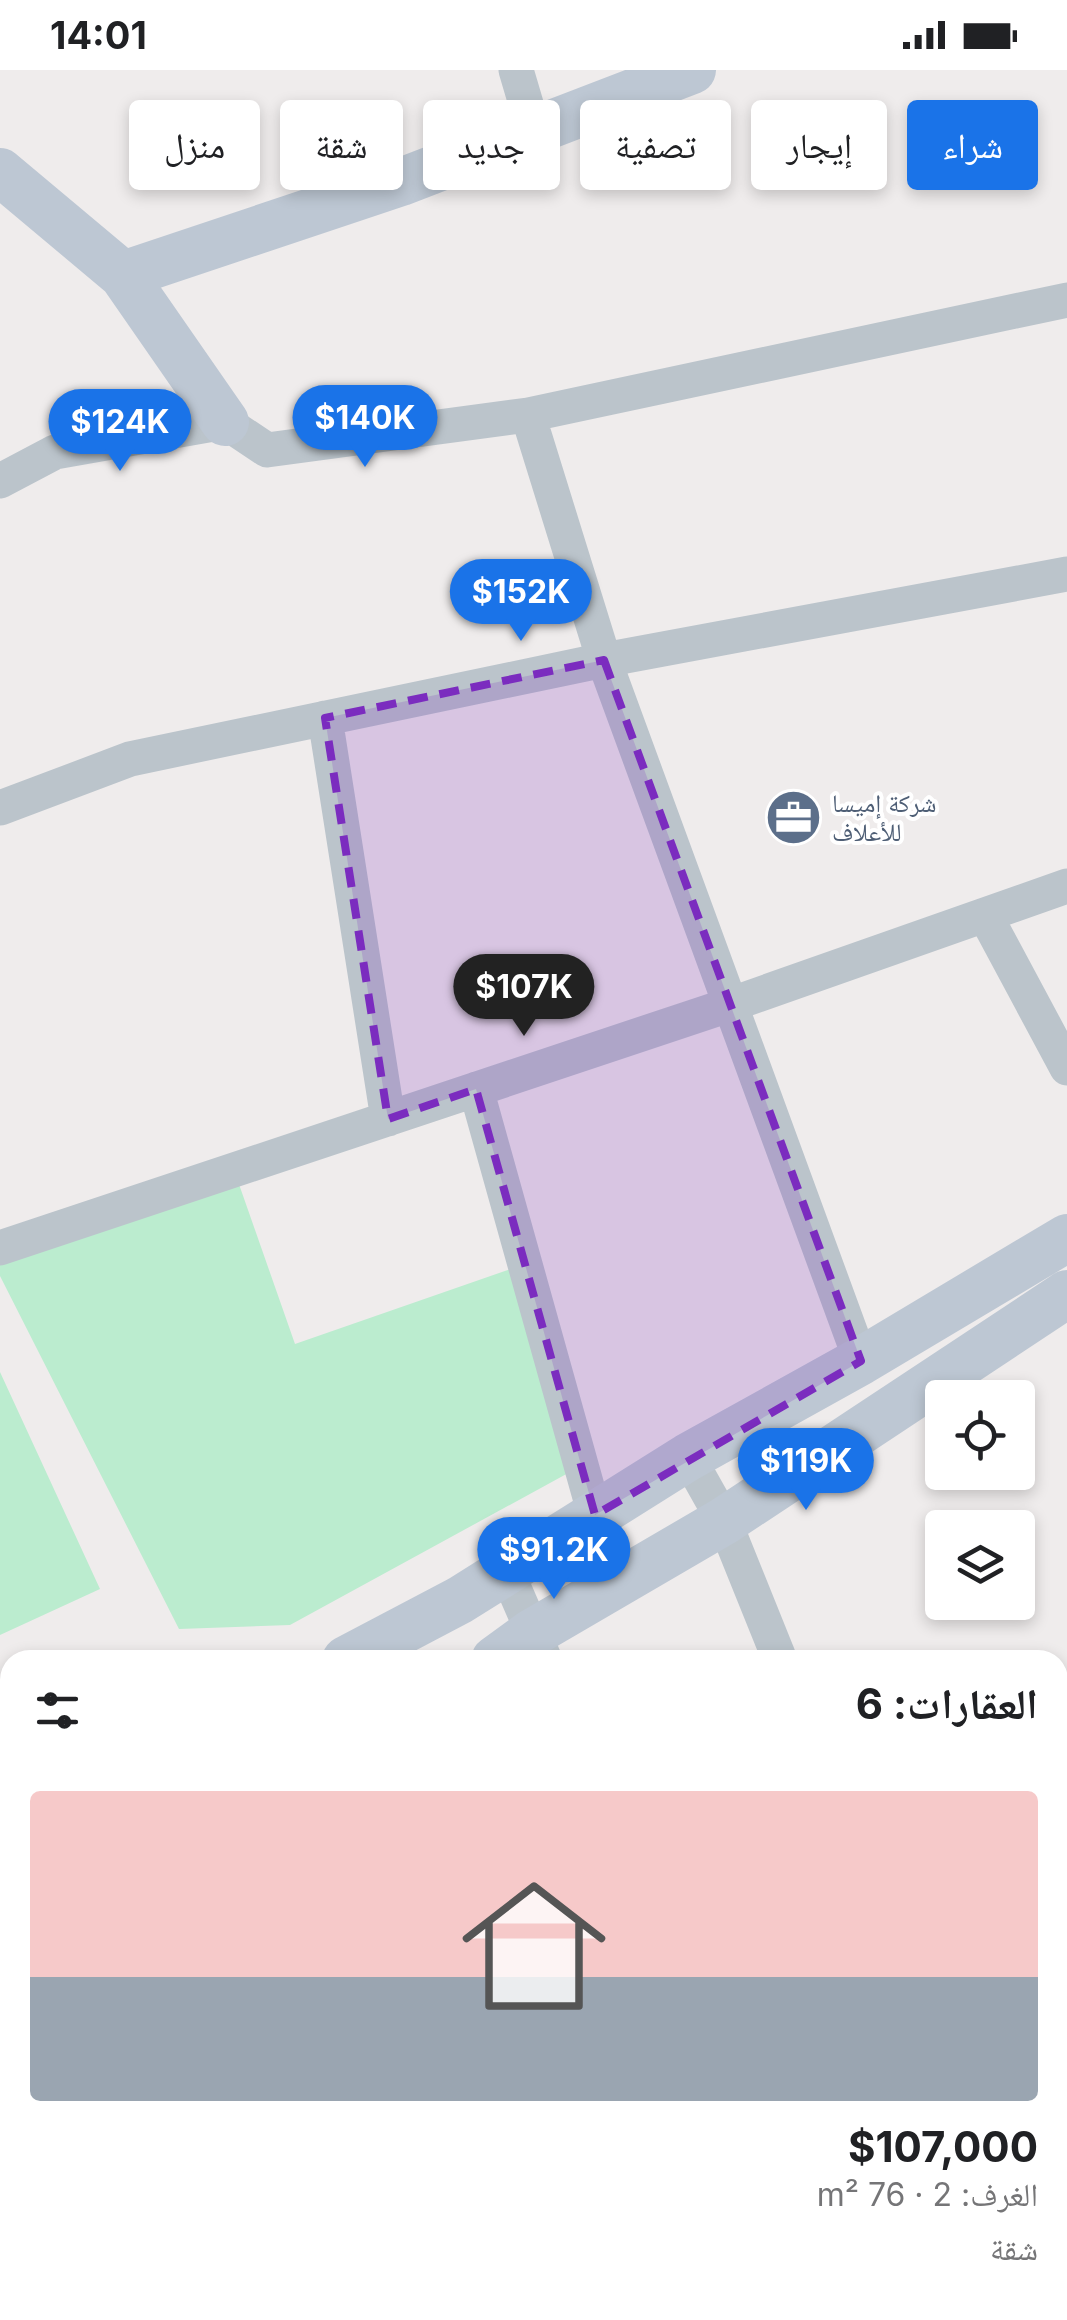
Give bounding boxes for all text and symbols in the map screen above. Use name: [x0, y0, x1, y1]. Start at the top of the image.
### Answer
text: 14:01: [50, 12, 147, 58]
chip: منزل: [129, 100, 260, 190]
chip: شقة: [280, 100, 403, 190]
chip: جديد: [423, 100, 560, 190]
chip: تصفية: [580, 100, 731, 190]
chip: إيجار: [751, 100, 887, 190]
chip: شراء: [907, 100, 1038, 190]
pin: $140K: [295, 385, 435, 470]
pin: $124K: [50, 389, 190, 474]
text: $140K: [315, 398, 415, 437]
text: $124K: [70, 402, 170, 441]
pin: $152K: [451, 559, 591, 644]
text: $152K: [472, 572, 570, 611]
office icon: شركة إميسا للأعلاف: [763, 787, 823, 847]
place label: شركة إميسا للأعلاف: [832, 788, 937, 847]
pin: $107K: [454, 954, 594, 1039]
text: $107K: [475, 967, 573, 1006]
map controls: [925, 1380, 1035, 1620]
button: locate: [925, 1380, 1035, 1490]
pin: $119K: [736, 1428, 876, 1513]
text: $119K: [760, 1441, 852, 1480]
button: layers: [925, 1510, 1035, 1620]
pin: $91.2K: [473, 1517, 635, 1602]
text: $91.2K: [499, 1530, 609, 1569]
text: العقارات: 6: [856, 1678, 1038, 1729]
icon: filters: [30, 1683, 85, 1738]
icon: home: [444, 1856, 624, 2036]
text: $107,000: [848, 2121, 1038, 2172]
text: الغرف: 2 · 76 m²: [817, 2175, 1038, 2214]
text: شقة: [990, 2229, 1038, 2268]

